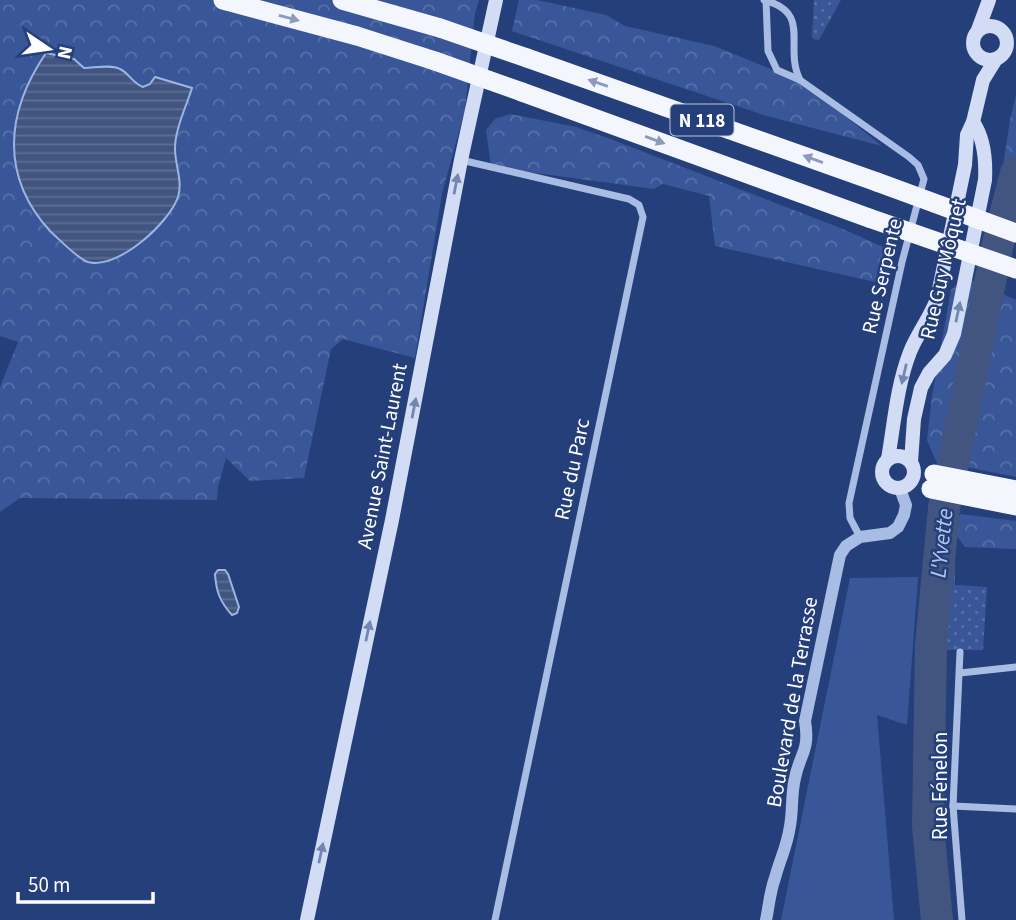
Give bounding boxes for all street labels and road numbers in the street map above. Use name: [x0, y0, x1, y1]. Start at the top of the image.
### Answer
road number: N 118: [670, 104, 734, 136]
street label: Rue Guy Môquet: [912, 196, 974, 342]
street label: Rue Serpente: [854, 215, 910, 337]
street label: Avenue Saint-Laurent: [349, 360, 415, 552]
street label: Rue du Parc: [547, 415, 598, 523]
street label: Boulevard de la Terrasse: [759, 594, 825, 810]
street label: Rue Fénelon: [925, 732, 955, 840]

